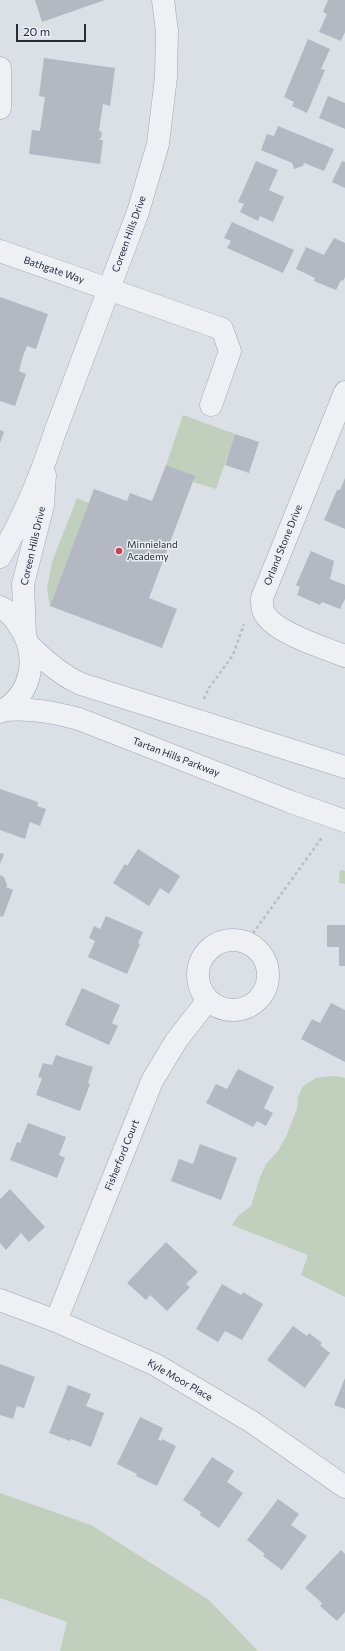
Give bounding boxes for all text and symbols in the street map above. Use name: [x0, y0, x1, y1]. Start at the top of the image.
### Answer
scale bar: [18, 16, 88, 42]
text: 20 m: [23, 24, 50, 38]
street label: Coreen Hills Drive: [110, 194, 148, 274]
street label: Bathgate Way: [22, 254, 86, 286]
street label: Orland Stone Drive: [261, 503, 305, 587]
street label: Coreen Hills Drive: [18, 505, 48, 587]
place label: Minnieland Academy: [127, 539, 178, 562]
marker: Minnieland Academy: [114, 546, 124, 556]
street label: Tartan Hills Parkway: [131, 735, 221, 779]
street label: Fisherford Court: [102, 1118, 142, 1192]
street label: Kyle Moor Place: [145, 1357, 215, 1403]

